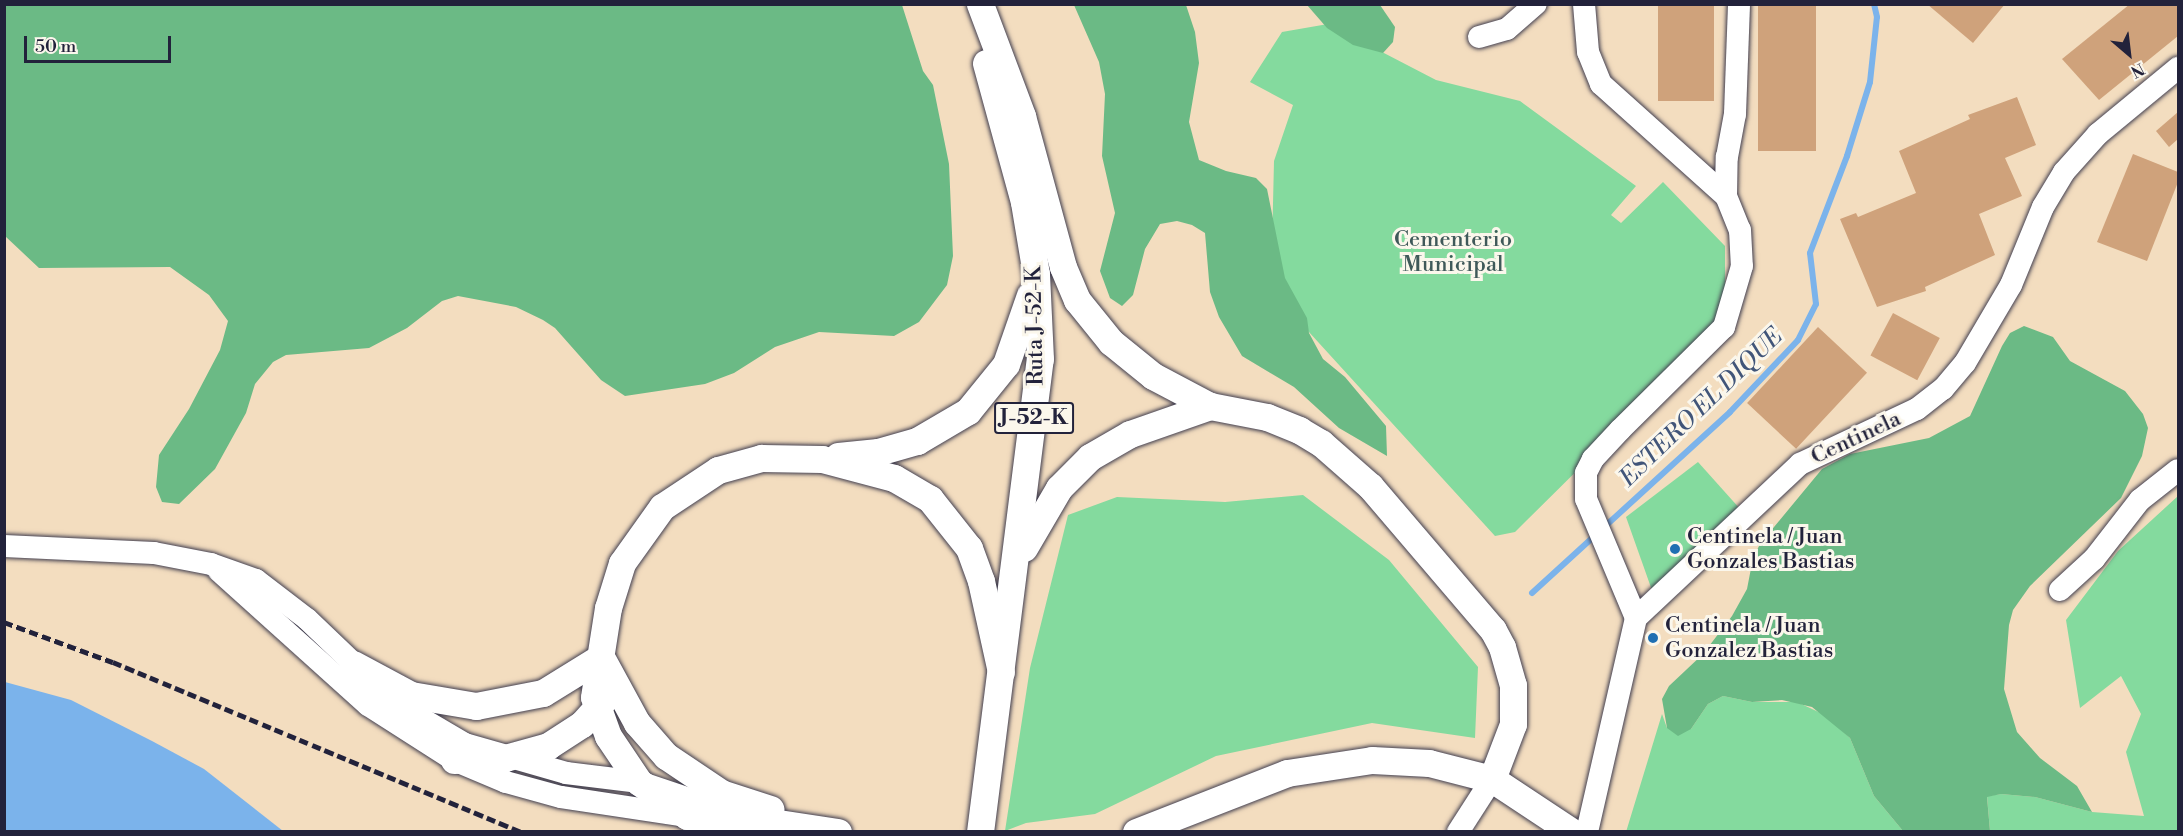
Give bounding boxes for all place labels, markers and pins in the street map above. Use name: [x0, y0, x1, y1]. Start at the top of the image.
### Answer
place label: Centinela / Juan Gonzales Bastias: [1687, 523, 1854, 574]
marker: Centinela / Juan Gonzales Bastias: [1668, 542, 1682, 556]
place label: Centinela / Juan Gonzalez Bastias: [1665, 612, 1833, 664]
marker: Centinela / Juan Gonzalez Bastias: [1646, 631, 1660, 645]

